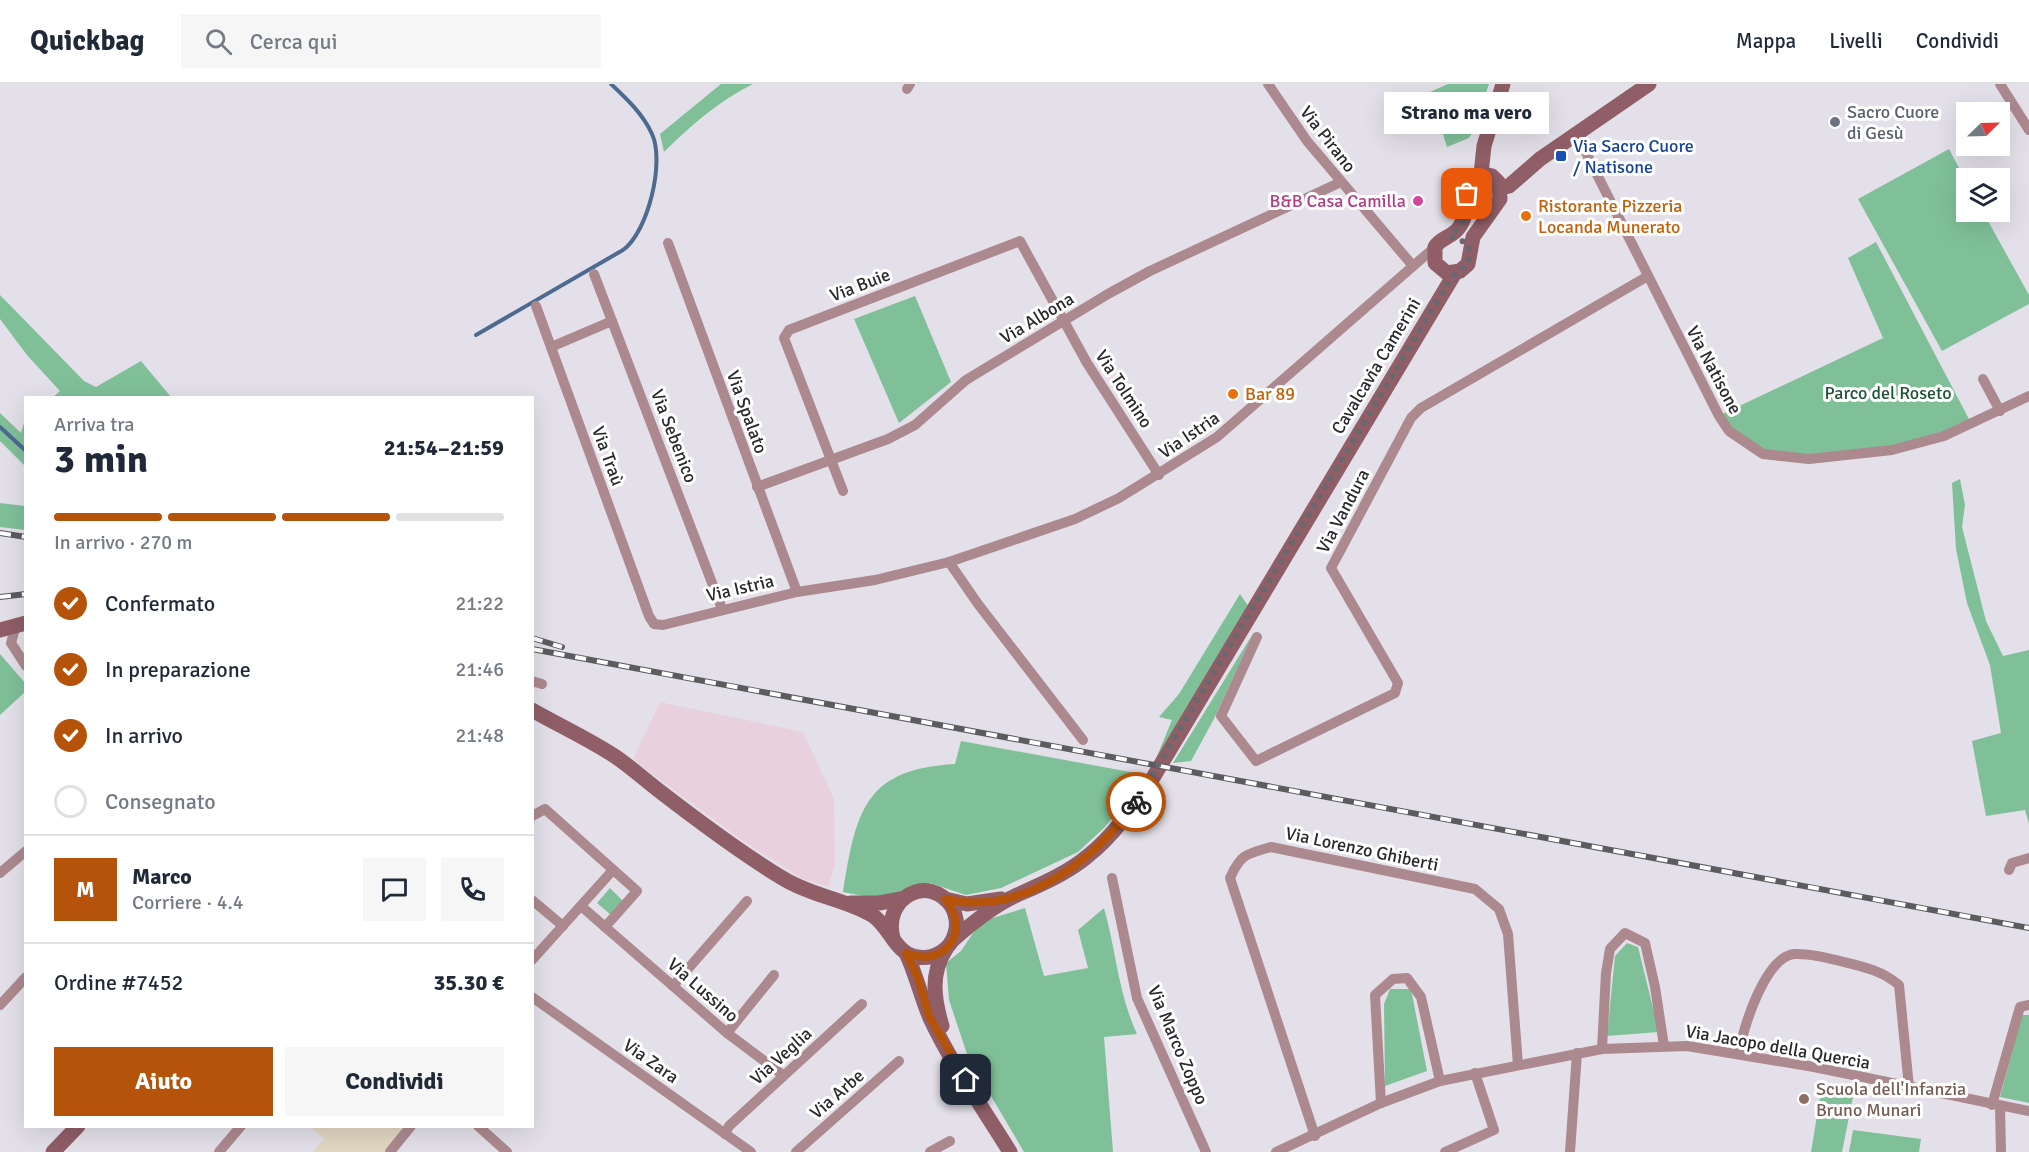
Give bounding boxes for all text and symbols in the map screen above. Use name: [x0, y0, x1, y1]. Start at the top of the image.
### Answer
search box: [181, 14, 601, 68]
text: Quickbag: [30, 24, 145, 58]
icon: search: [202, 25, 235, 58]
text: Cerca qui: [250, 28, 337, 55]
text: Mappa: [1736, 28, 1796, 54]
text: Livelli: [1829, 28, 1883, 54]
text: Condividi: [1916, 28, 1999, 54]
callout: Strano ma vero: [1384, 92, 1550, 134]
text: Strano ma vero: [1401, 100, 1532, 125]
street label: Via Pirano: [1295, 101, 1361, 177]
place label: Sacro Cuore di Gesù: [1847, 101, 1939, 144]
north arrow: [1956, 102, 2010, 156]
map controls: [1956, 102, 2010, 222]
marker: Sacro Cuore di Gesù: [1828, 115, 1842, 129]
place label: Via Sacro Cuore / Natisone: [1573, 135, 1694, 178]
marker: Via Sacro Cuore / Natisone: [1554, 149, 1568, 163]
pin: [1441, 168, 1492, 219]
button: layers: [1956, 168, 2010, 222]
icon: bag: [1450, 177, 1483, 210]
place label: B&B Casa Camilla: [1270, 190, 1406, 212]
marker: B&B Casa Camilla: [1411, 194, 1425, 208]
place label: Ristorante Pizzeria Locanda Munerato: [1538, 195, 1682, 238]
marker: Ristorante Pizzeria Locanda Munerato: [1519, 209, 1533, 223]
street label: Via Buie: [827, 263, 893, 307]
street label: Via Albona: [996, 287, 1078, 349]
street label: Cavalcavia Camerini: [1327, 294, 1425, 438]
street label: Via Natisone: [1682, 322, 1746, 418]
street label: Via Tolmino: [1091, 346, 1157, 432]
street label: Via Spalato: [722, 367, 772, 457]
park label: Parco del Roseto: [1824, 382, 1952, 404]
place label: Bar 89: [1245, 383, 1295, 405]
street label: Via Sebenico: [646, 386, 702, 486]
marker: Bar 89: [1226, 387, 1240, 401]
street label: Via Istria: [1154, 407, 1224, 463]
text: Arriva tra: [54, 412, 134, 437]
street label: Via Traù: [587, 423, 629, 489]
text: 21:54–21:59: [384, 434, 504, 461]
text: 3 min: [54, 435, 148, 483]
street label: Via Vandura: [1312, 465, 1374, 557]
text: In arrivo · 270 m: [54, 530, 192, 555]
street label: Via Istria: [704, 570, 776, 606]
icon: check: [54, 587, 87, 620]
text: Confermato: [105, 590, 215, 617]
text: 21:22: [455, 591, 504, 616]
icon: check: [54, 653, 87, 686]
text: In preparazione: [105, 656, 251, 683]
text: 21:46: [455, 657, 504, 682]
icon: check: [54, 719, 87, 752]
text: In arrivo: [105, 722, 183, 749]
text: 21:48: [455, 723, 504, 748]
courier: [1106, 772, 1166, 832]
icon: bike: [1120, 786, 1153, 819]
text: Consegnato: [105, 788, 216, 815]
street label: Via Lorenzo Ghiberti: [1283, 822, 1441, 876]
button: chat: [363, 858, 426, 921]
button: phone: [441, 858, 504, 921]
text: Marco: [132, 863, 192, 890]
text: M: [76, 876, 95, 903]
text: Corriere · 4.4: [132, 890, 244, 915]
street label: Via Lussino: [663, 953, 743, 1027]
text: Ordine #7452: [54, 969, 183, 996]
text: 35.30 €: [433, 969, 504, 996]
street label: Via Marco Zoppo: [1143, 982, 1213, 1108]
street label: Via Jacopo della Quercia: [1684, 1020, 1872, 1074]
street label: Via Veglia: [746, 1023, 816, 1089]
street label: Via Zara: [619, 1034, 683, 1088]
button: Aiuto: [54, 1047, 273, 1116]
button: Condividi: [285, 1047, 504, 1116]
pin: [940, 1054, 991, 1105]
icon: home: [949, 1063, 982, 1096]
street label: Via Arbe: [805, 1065, 869, 1123]
place label: Scuola dell'Infanzia Bruno Munari: [1816, 1078, 1966, 1121]
marker: Scuola dell'Infanzia Bruno Munari: [1797, 1092, 1811, 1106]

